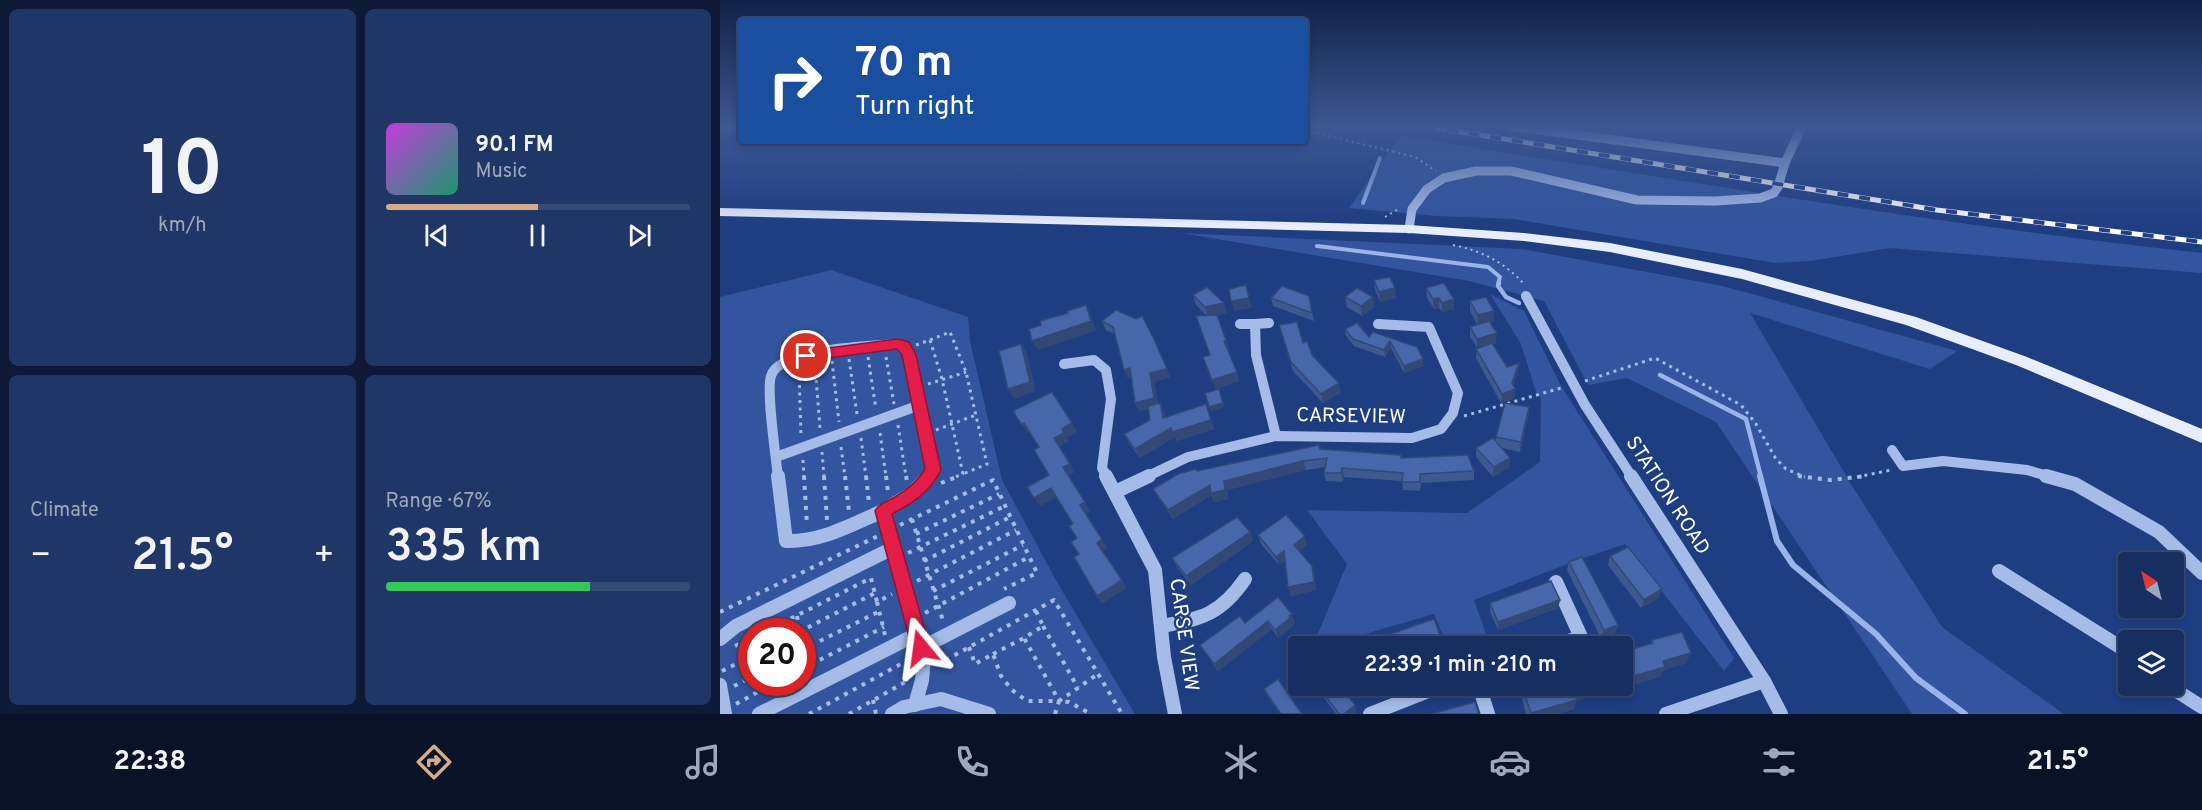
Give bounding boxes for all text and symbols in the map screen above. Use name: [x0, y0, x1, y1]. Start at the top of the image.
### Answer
text: 70 m: [855, 38, 953, 91]
icon: right: [756, 42, 834, 120]
text: Turn right: [855, 90, 974, 124]
text: 10: [141, 124, 224, 223]
text: 90.1 FM: [476, 132, 554, 159]
text: Music: [476, 159, 527, 185]
text: km/h: [158, 213, 207, 239]
icon: previous: [420, 219, 453, 252]
icon: pause: [521, 219, 554, 252]
icon: next: [623, 219, 656, 252]
pin: [780, 330, 831, 381]
icon: arrive: [789, 339, 822, 372]
street label: CARSEVIEW: [1296, 403, 1406, 431]
street label: STATION ROAD: [1619, 432, 1715, 560]
text: Range · 67%: [386, 489, 492, 515]
text: Climate: [30, 498, 99, 524]
text: 335 km: [386, 520, 542, 577]
text: 21.5°: [131, 529, 233, 586]
text: −: [30, 536, 51, 578]
text: +: [313, 536, 335, 578]
north arrow: [2118, 552, 2184, 618]
map controls: [2118, 552, 2184, 696]
street label: CARSE VIEW: [1162, 577, 1204, 693]
position arrow: [889, 616, 953, 680]
speed limit sign: 20: [738, 618, 816, 696]
button: layers: [2118, 630, 2184, 696]
text: 22:39 · 1 min · 210 m: [1364, 652, 1557, 679]
icon: directions: [413, 741, 455, 783]
icon: music: [682, 741, 724, 783]
icon: phone: [951, 741, 993, 783]
icon: climate: [1220, 741, 1262, 783]
icon: car: [1489, 741, 1531, 783]
icon: filters: [1758, 741, 1800, 783]
text: 22:38: [113, 745, 186, 779]
text: 21.5°: [2027, 745, 2089, 779]

